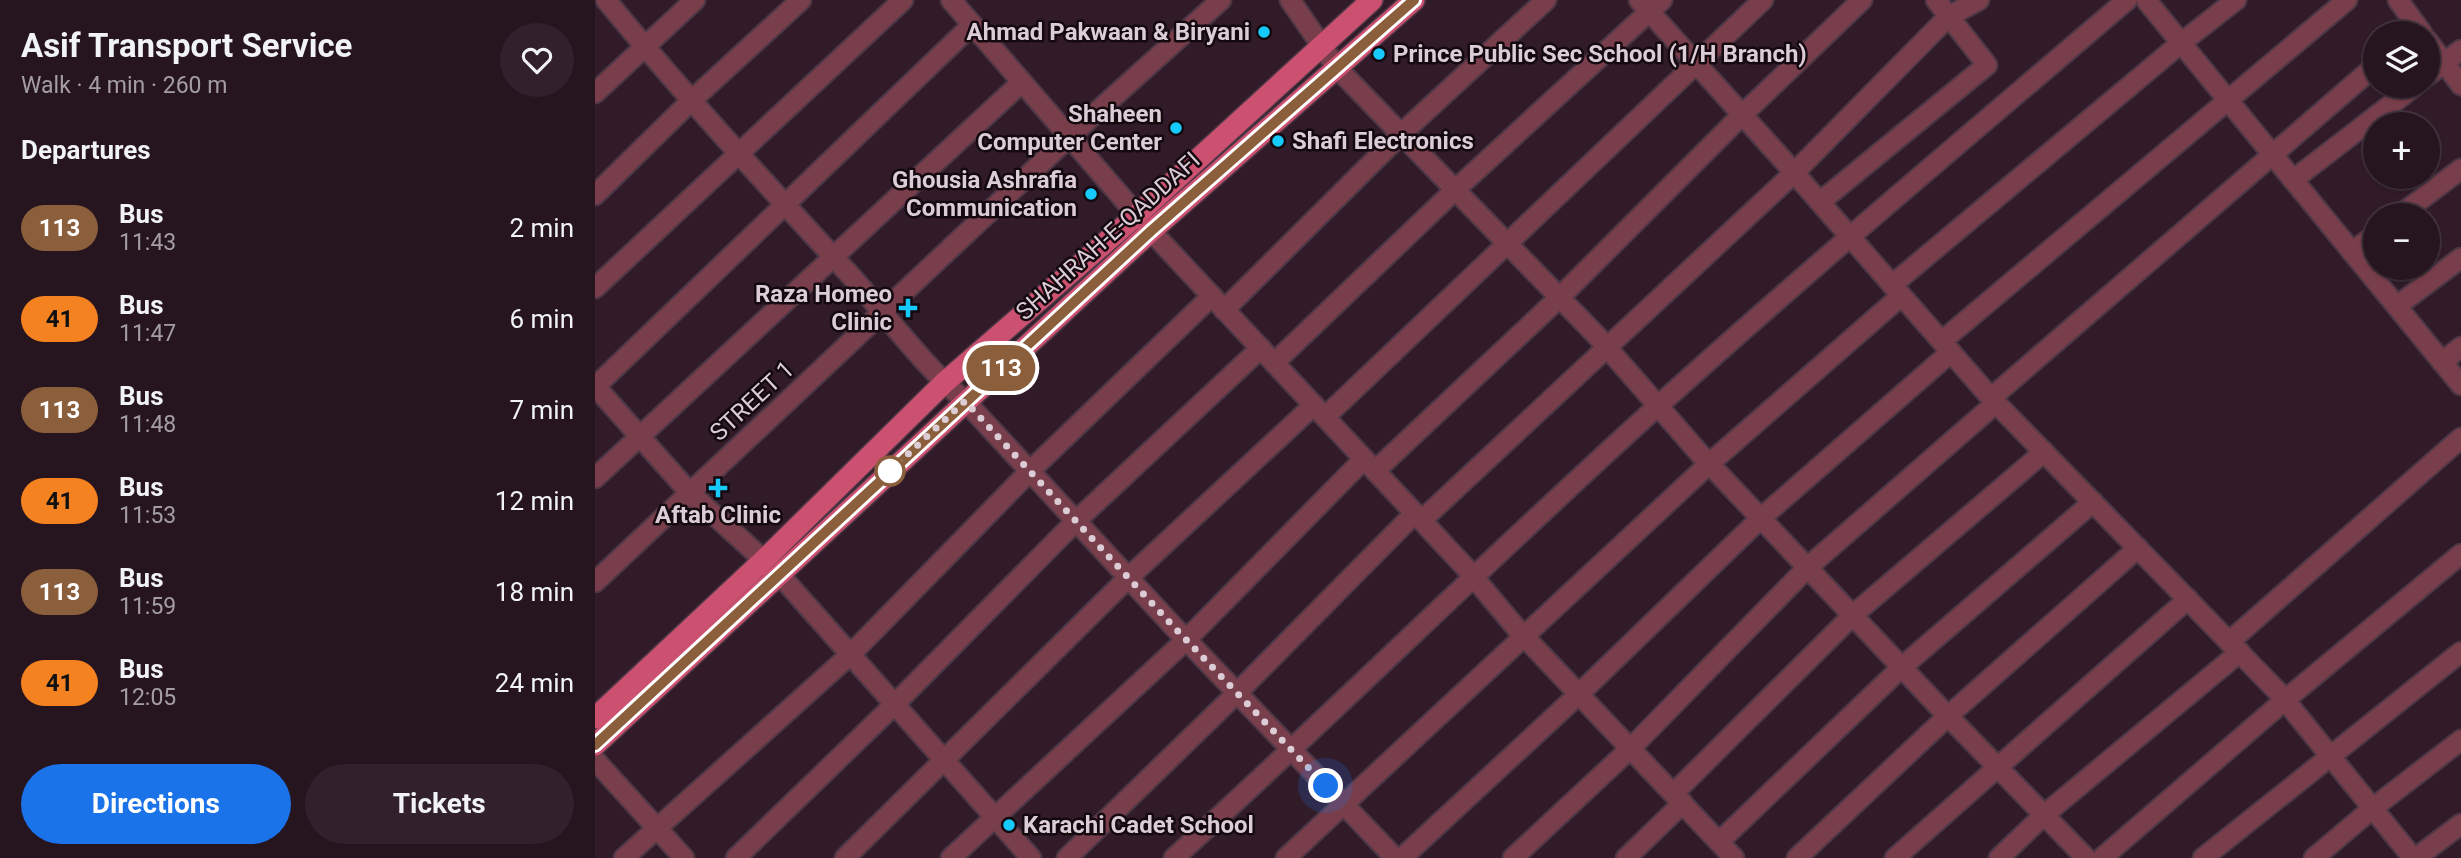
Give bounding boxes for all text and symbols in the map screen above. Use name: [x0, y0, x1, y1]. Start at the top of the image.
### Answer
place label: Ahmad Pakwaan & Biryani: [967, 18, 1250, 46]
map controls: [2363, 21, 2440, 280]
button: layers: [2363, 21, 2440, 98]
button: heart: [500, 23, 574, 97]
marker: Ahmad Pakwaan & Biryani: [1256, 24, 1272, 40]
text: Asif Transport Service: [21, 26, 352, 65]
place label: Prince Public Sec School (1/H Branch): [1393, 40, 1807, 68]
marker: Prince Public Sec School (1/H Branch): [1371, 46, 1387, 62]
text: Walk · 4 min · 260 m: [21, 72, 227, 99]
place label: Shaheen Computer Center: [977, 100, 1162, 156]
button: +: [2363, 112, 2440, 189]
marker: Shaheen Computer Center: [1168, 120, 1184, 136]
place label: Shafi Electronics: [1292, 127, 1474, 155]
marker: Shafi Electronics: [1270, 133, 1286, 149]
text: Departures: [21, 135, 151, 165]
street label: SHAHRAH-E-QADDAFI: [1010, 146, 1206, 326]
place label: Ghousia Ashrafia Communication: [892, 166, 1077, 222]
marker: Ghousia Ashrafia Communication: [1083, 186, 1099, 202]
text: Bus: [119, 199, 164, 229]
button: −: [2363, 203, 2440, 280]
text: 2 min: [509, 213, 574, 243]
text: 113: [39, 214, 80, 242]
text: 11:43: [119, 229, 176, 256]
place label: Raza Homeo Clinic: [755, 280, 892, 336]
text: Bus: [119, 290, 164, 320]
marker: Raza Homeo Clinic: [898, 298, 918, 318]
text: 6 min: [509, 304, 574, 334]
text: 41: [46, 305, 73, 333]
text: 11:47: [119, 320, 176, 347]
line badge: 113: [961, 345, 1041, 391]
text: 113: [980, 354, 1022, 382]
street label: STREET 1: [704, 355, 800, 447]
text: Bus: [119, 381, 164, 411]
text: 7 min: [509, 395, 574, 425]
text: 113: [39, 396, 80, 424]
text: 11:48: [119, 411, 176, 438]
unlabelled marker: [875, 456, 905, 486]
text: Bus: [119, 472, 164, 502]
marker: Aftab Clinic: [708, 478, 728, 498]
text: 12 min: [495, 486, 574, 516]
text: 41: [46, 487, 73, 515]
place label: Aftab Clinic: [655, 501, 781, 529]
text: 11:53: [119, 502, 176, 529]
text: Bus: [119, 563, 164, 593]
text: 18 min: [495, 577, 574, 607]
text: 113: [39, 578, 80, 606]
text: 11:59: [119, 593, 176, 620]
text: Bus: [119, 654, 164, 684]
text: 24 min: [495, 668, 574, 698]
text: 41: [46, 669, 73, 697]
text: 12:05: [119, 684, 176, 711]
button: Directions: [21, 764, 291, 844]
button: Tickets: [305, 764, 574, 844]
your location: [1308, 768, 1343, 803]
place label: Karachi Cadet School: [1023, 811, 1254, 839]
marker: Karachi Cadet School: [1001, 817, 1017, 833]

